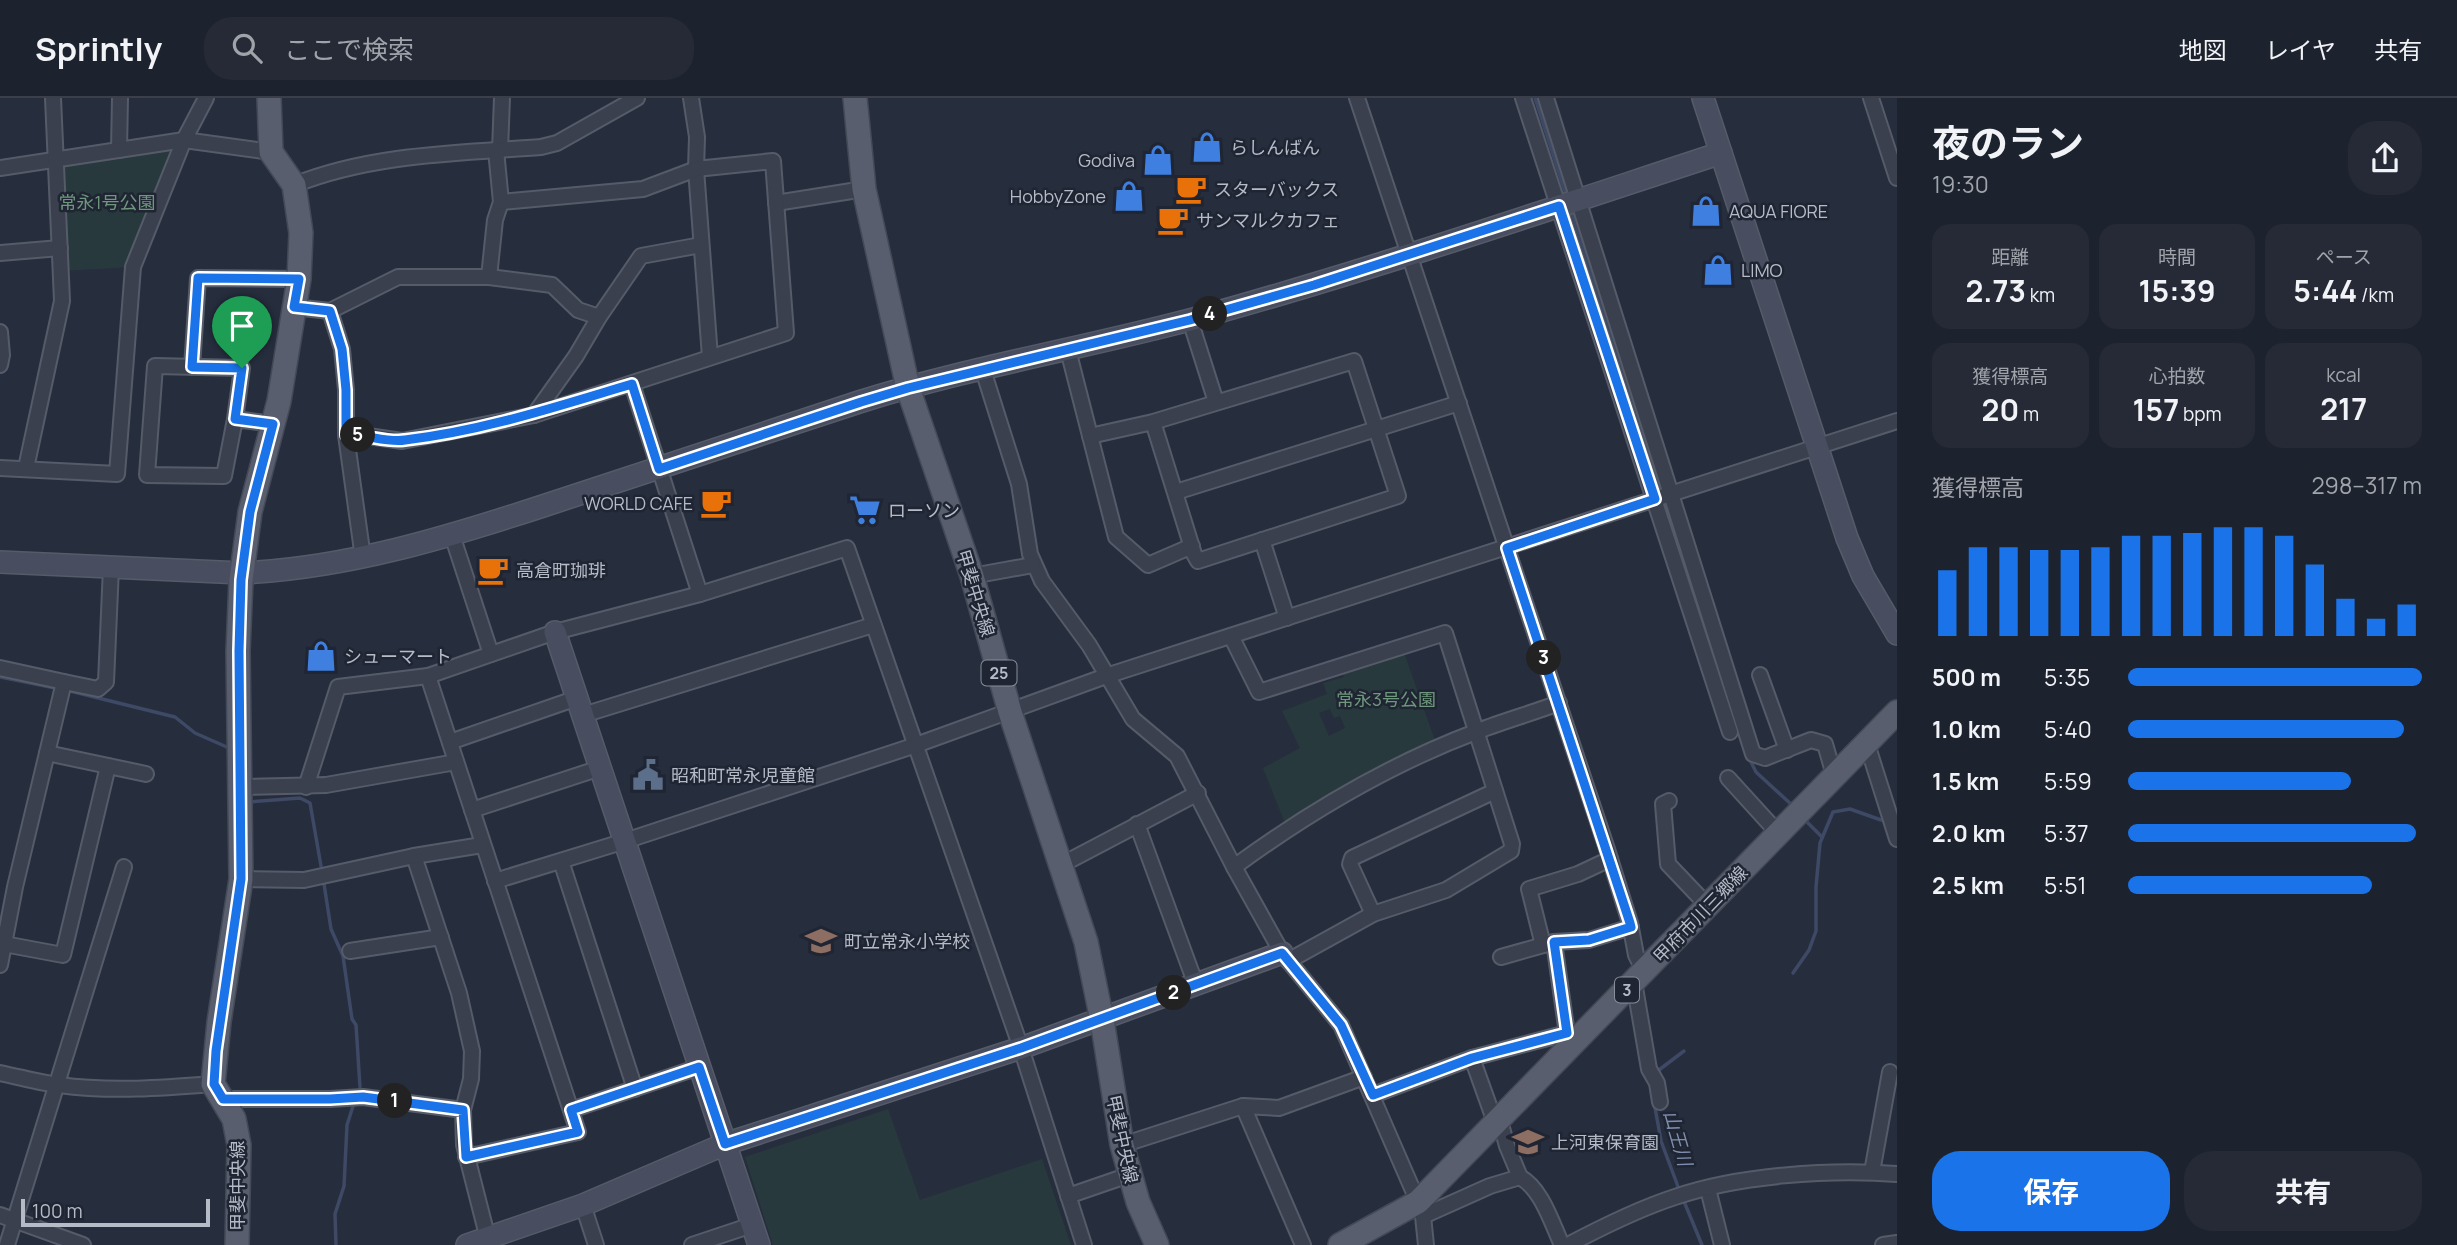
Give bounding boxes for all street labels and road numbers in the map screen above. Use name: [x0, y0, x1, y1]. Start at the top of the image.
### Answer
street label: 甲斐中央線: [951, 546, 1001, 640]
road number: 25: [982, 660, 1016, 686]
street label: 甲府市川三郷線: [1648, 860, 1752, 968]
road number: 3: [1615, 978, 1639, 1002]
street label: 甲斐中央線: [1102, 1092, 1144, 1186]
street label: 甲斐中央線: [225, 1141, 249, 1231]

